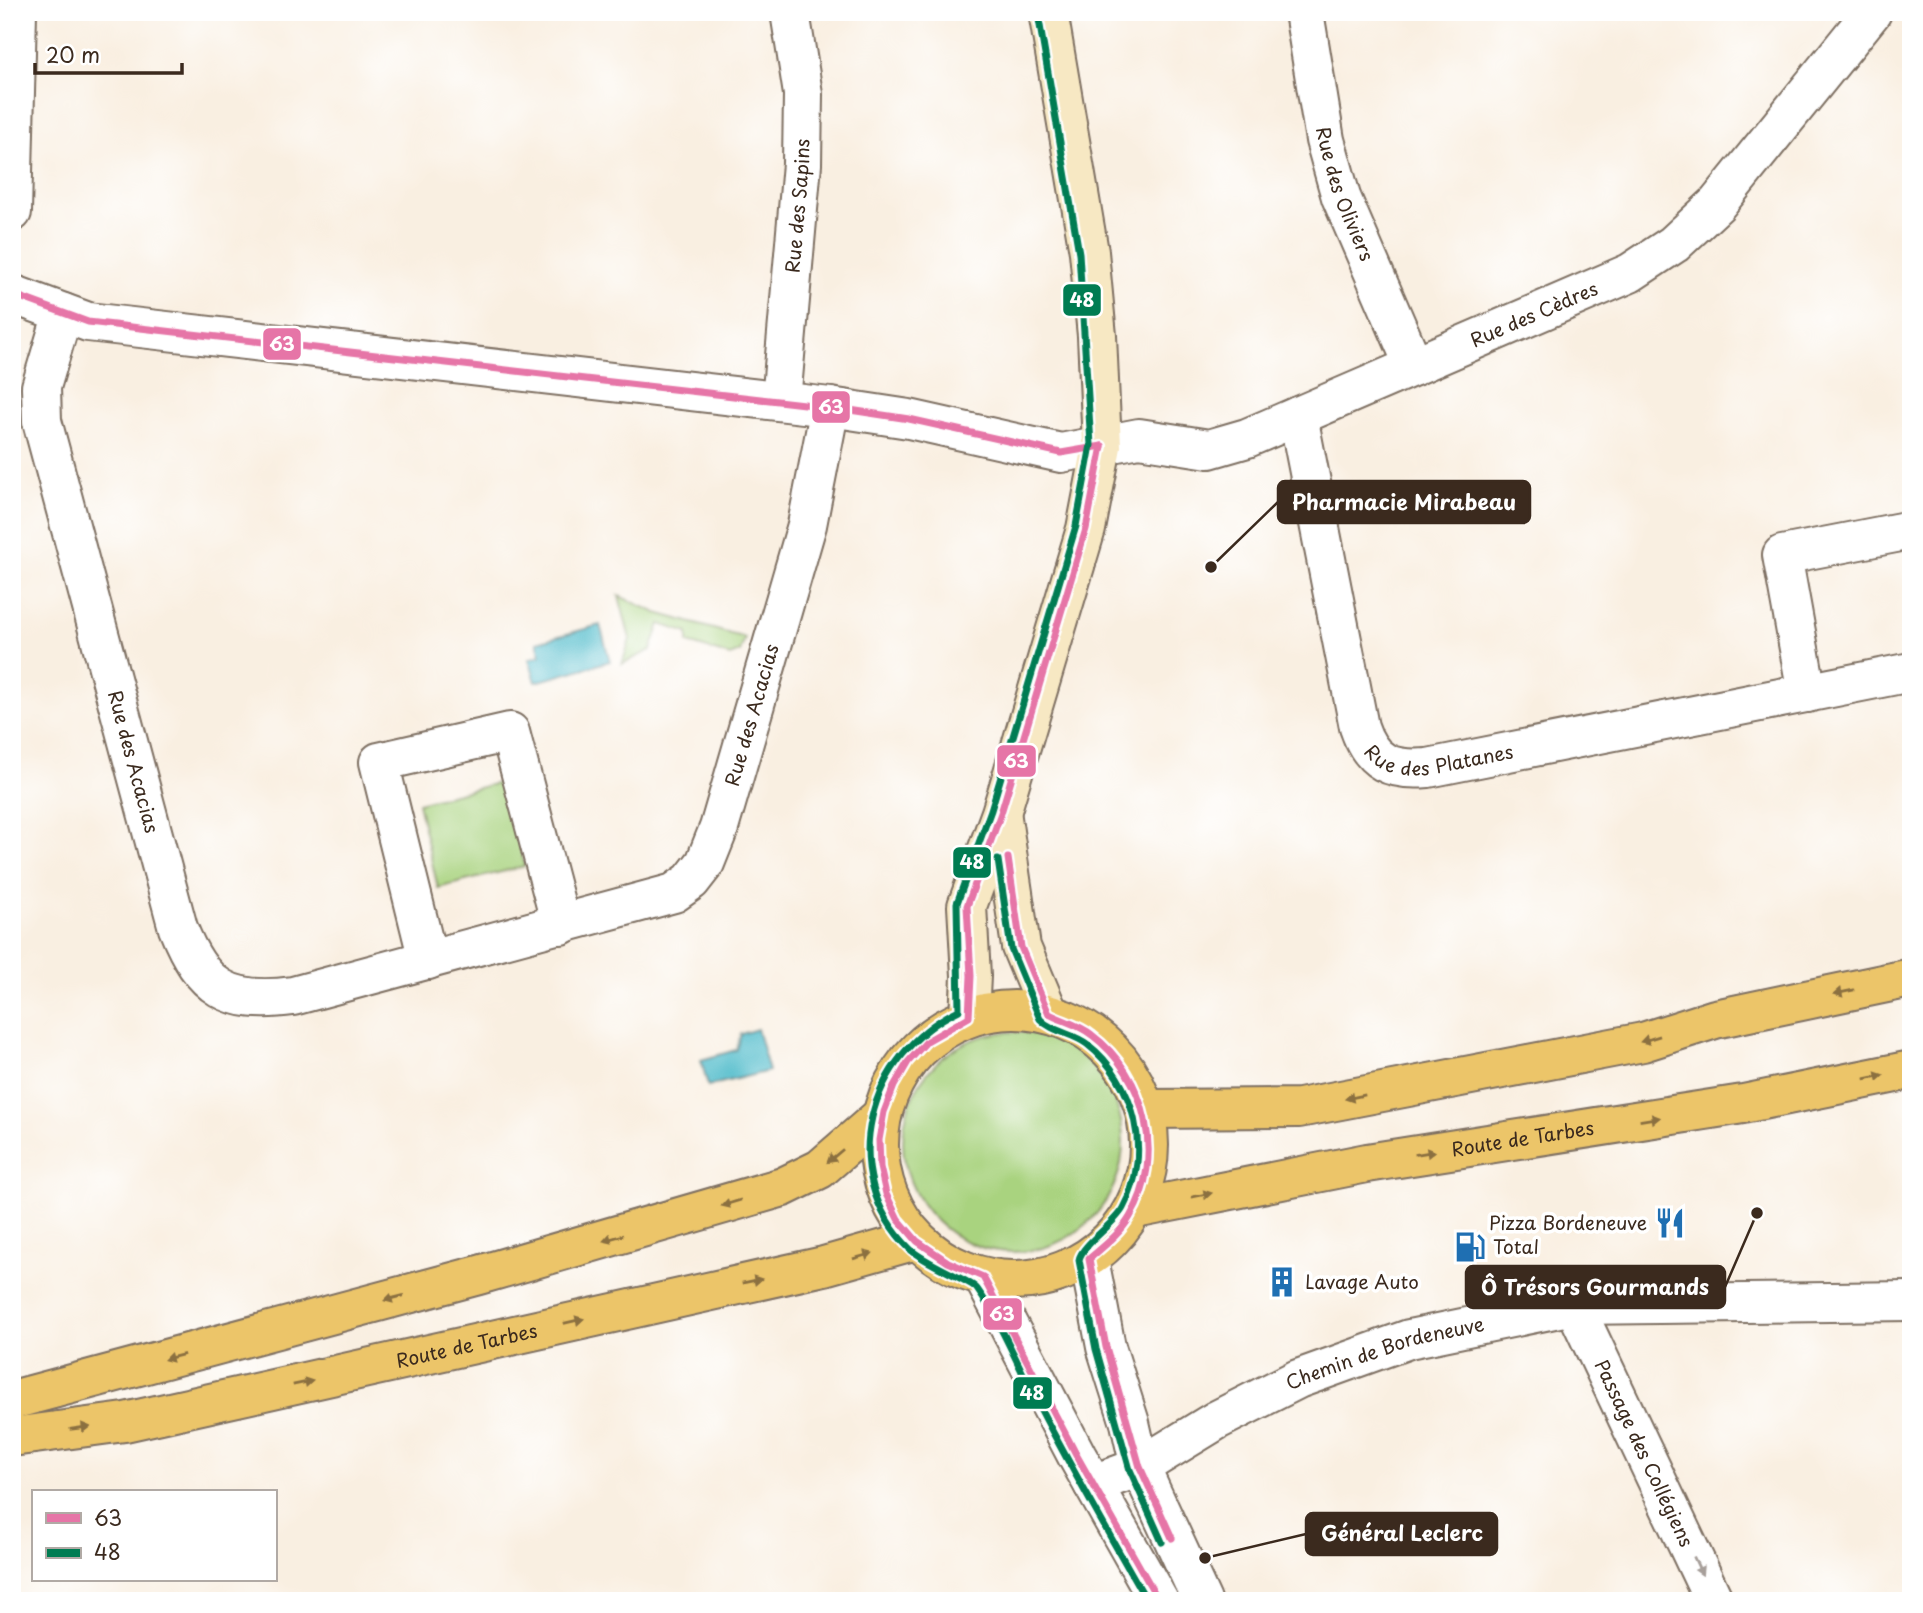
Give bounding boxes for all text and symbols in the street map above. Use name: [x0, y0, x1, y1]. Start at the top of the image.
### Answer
scale bar: [35, 32, 182, 76]
text: 20 m: [46, 38, 100, 70]
street label: Rue des Oliviers: [1310, 125, 1382, 265]
street label: Rue des Sapins: [777, 138, 815, 274]
street label: Rue des Cèdres: [1466, 274, 1602, 353]
line badge: 48: [1062, 283, 1102, 317]
text: 48: [1070, 285, 1095, 313]
line badge: 63: [262, 327, 302, 361]
text: 63: [269, 329, 295, 357]
line badge: 63: [811, 390, 851, 424]
text: 63: [818, 392, 844, 420]
callout: Pharmacie Mirabeau: [1278, 481, 1530, 523]
text: Pharmacie Mirabeau: [1292, 485, 1516, 517]
street label: Rue des Acacias: [717, 640, 785, 789]
street label: Rue des Acacias: [102, 687, 167, 836]
street label: Rue des Platanes: [1358, 736, 1515, 782]
line badge: 63: [996, 744, 1037, 778]
text: 63: [1003, 746, 1029, 774]
line badge: 48: [952, 846, 992, 879]
text: 48: [960, 847, 985, 875]
one-way arrow: [1833, 987, 1855, 998]
one-way arrow: [1640, 1035, 1661, 1045]
one-way arrow: [1863, 1072, 1885, 1083]
one-way arrow: [1344, 1092, 1366, 1103]
street label: Route de Tarbes: [1449, 1113, 1596, 1163]
one-way arrow: [1639, 1113, 1661, 1124]
one-way arrow: [826, 1148, 843, 1163]
one-way arrow: [1414, 1148, 1436, 1159]
one-way arrow: [1191, 1190, 1213, 1201]
one-way arrow: [720, 1198, 741, 1208]
restaurant icon: Pizza Bordeneuve: [1653, 1206, 1687, 1240]
place label: Pizza Bordeneuve: [1489, 1208, 1647, 1236]
fuel station icon: Total: [1453, 1230, 1487, 1264]
place label: Total: [1493, 1232, 1539, 1260]
one-way arrow: [602, 1233, 624, 1244]
one-way arrow: [853, 1250, 874, 1260]
building icon: Lavage Auto: [1265, 1265, 1299, 1299]
callout: Ô Trésors Gourmands: [1466, 1266, 1725, 1308]
place label: Lavage Auto: [1305, 1267, 1419, 1295]
text: Ô Trésors Gourmands: [1481, 1270, 1709, 1302]
one-way arrow: [741, 1275, 763, 1286]
one-way arrow: [382, 1293, 404, 1304]
line badge: 63: [982, 1297, 1023, 1331]
text: 63: [989, 1299, 1015, 1327]
street label: Chemin de Bordeneuve: [1280, 1309, 1486, 1396]
street label: Route de Tarbes: [393, 1315, 540, 1374]
one-way arrow: [563, 1315, 585, 1326]
one-way arrow: [163, 1352, 185, 1363]
street label: Passage des Collégiens: [1589, 1354, 1701, 1551]
line badge: 48: [1012, 1376, 1053, 1410]
one-way arrow: [292, 1377, 314, 1388]
text: 48: [1020, 1378, 1045, 1406]
one-way arrow: [69, 1422, 91, 1433]
legend: [32, 1490, 276, 1582]
text: 63: [94, 1501, 122, 1533]
callout: Général Leclerc: [1306, 1513, 1497, 1555]
text: Général Leclerc: [1321, 1516, 1483, 1548]
text: 48: [94, 1535, 121, 1567]
one-way arrow: [1692, 1556, 1703, 1576]

